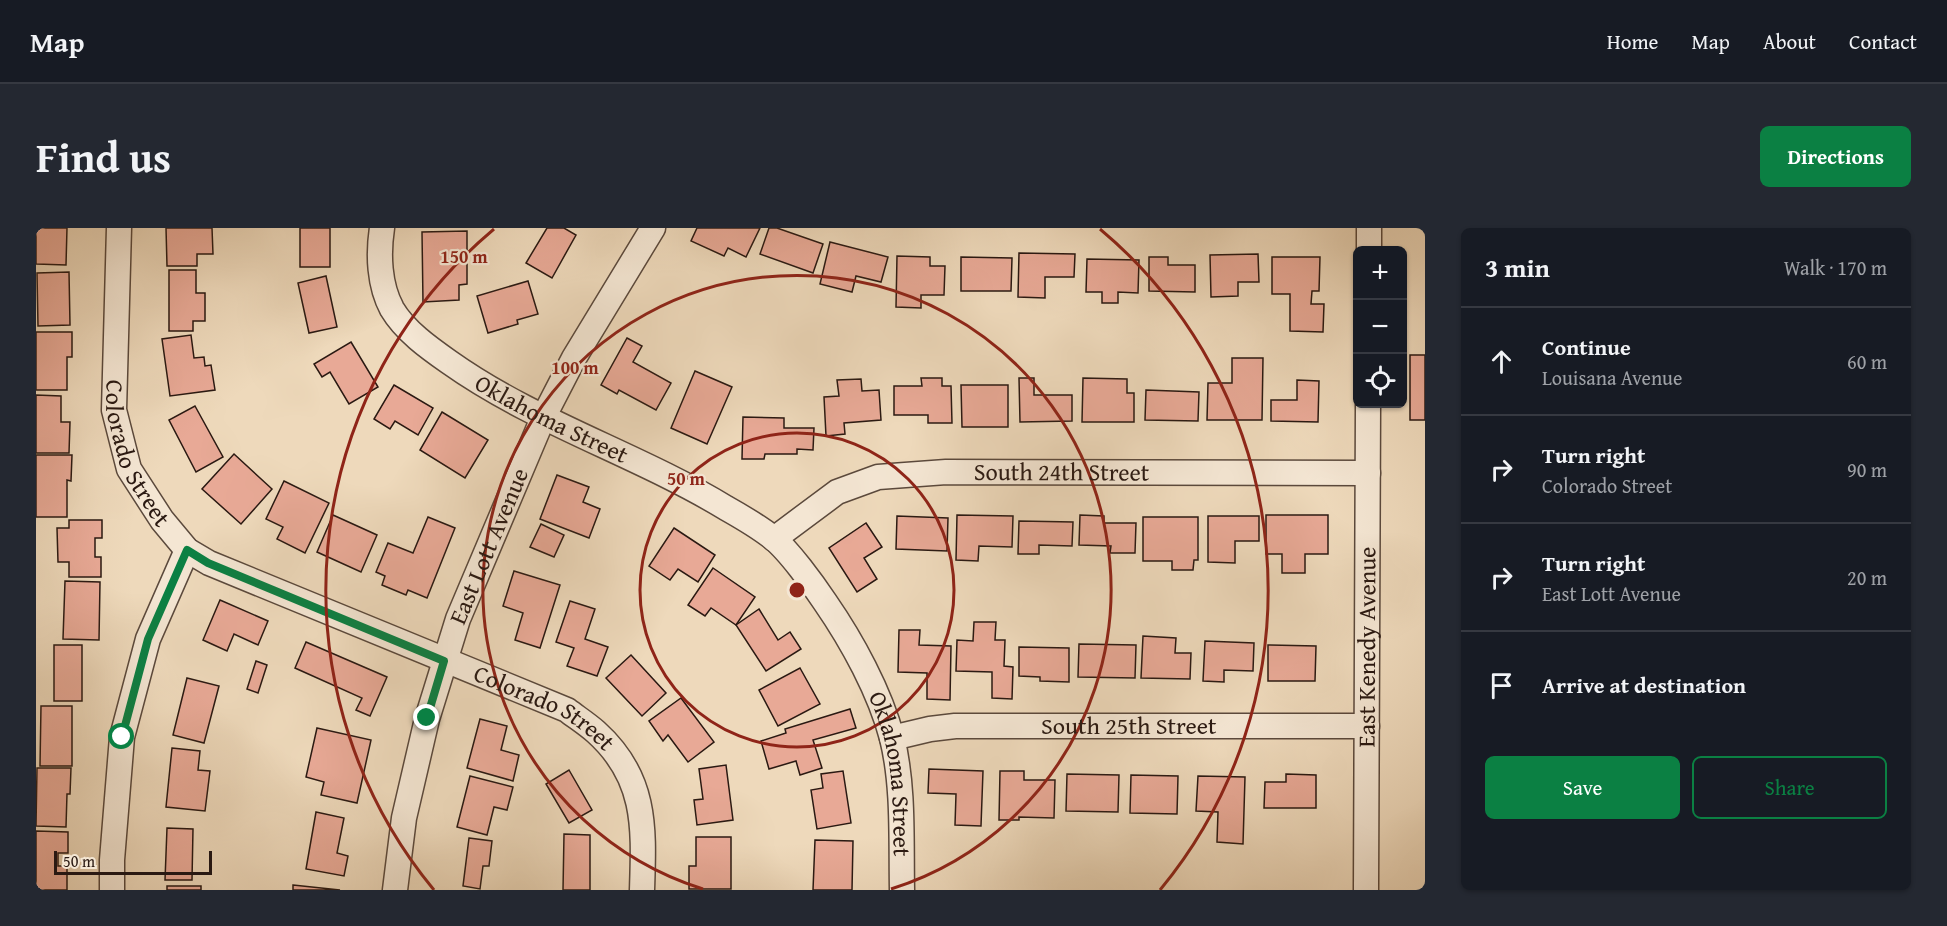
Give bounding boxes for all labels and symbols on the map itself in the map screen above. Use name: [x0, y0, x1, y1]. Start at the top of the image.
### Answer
text: 150 m: [440, 243, 488, 270]
text: 100 m: [551, 354, 599, 381]
street label: Oklahoma Street: [468, 365, 635, 472]
street label: Colorado Street: [97, 379, 179, 535]
street label: South 24th Street: [974, 454, 1150, 489]
street label: East Lott Avenue: [440, 462, 537, 630]
text: 50 m: [667, 465, 706, 492]
street label: East Kenedy Avenue: [1349, 546, 1384, 748]
centre of rings: [787, 580, 807, 600]
street label: Colorado Street: [468, 656, 624, 758]
street label: Oklahoma Street: [860, 686, 920, 857]
route end: [413, 704, 439, 730]
street label: South 25th Street: [1041, 708, 1217, 743]
route start: [108, 723, 134, 749]
scale bar: [54, 848, 212, 876]

